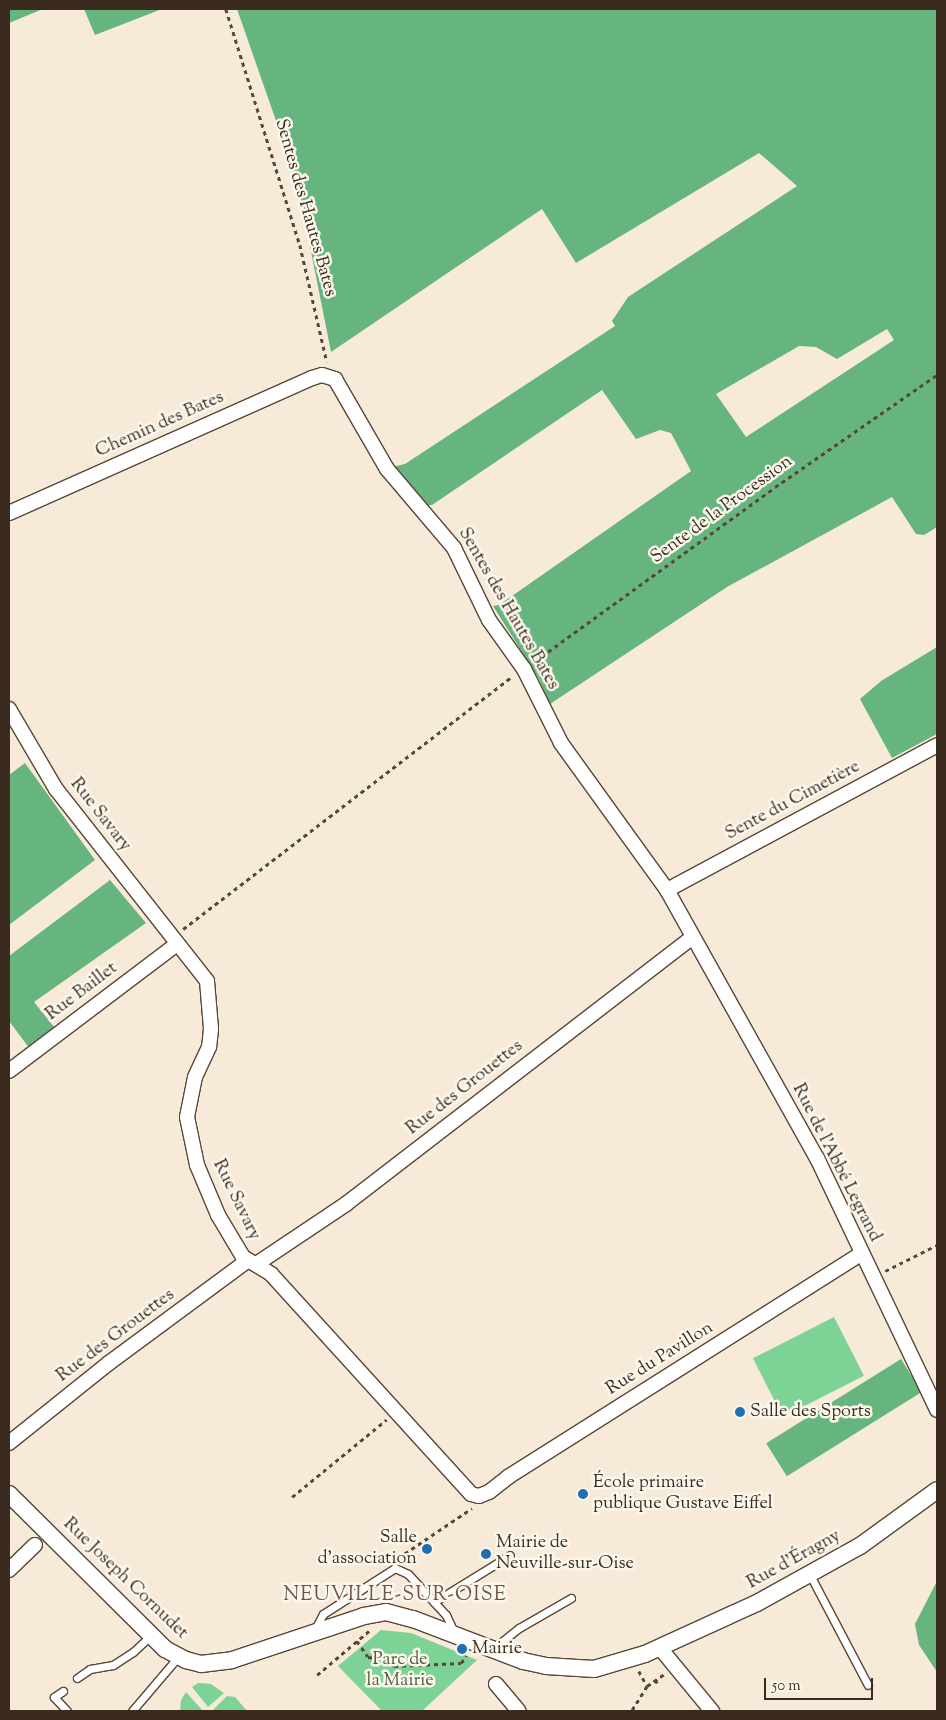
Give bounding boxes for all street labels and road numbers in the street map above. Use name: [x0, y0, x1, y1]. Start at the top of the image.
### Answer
street label: Sentes des Hautes Bates: [269, 117, 341, 299]
street label: Chemin des Bates: [93, 387, 227, 463]
street label: Sente de la Procession: [647, 451, 797, 569]
street label: Sentes des Hautes Bates: [453, 524, 563, 694]
street label: Sente du Cimetière: [722, 756, 864, 846]
street label: Rue Savary: [65, 774, 135, 856]
street label: Rue Baillet: [42, 958, 122, 1026]
street label: Rue des Grouettes: [402, 1036, 528, 1140]
street label: Rue de l'Abbé Legrand: [787, 1080, 885, 1246]
street label: Rue Savary: [207, 1156, 265, 1244]
street label: Rue des Grouettes: [53, 1285, 179, 1387]
street label: Rue du Pavillon: [603, 1318, 717, 1400]
street label: Rue Joseph Cornudet: [58, 1514, 192, 1644]
street label: Rue d'Éragny: [744, 1526, 844, 1594]

